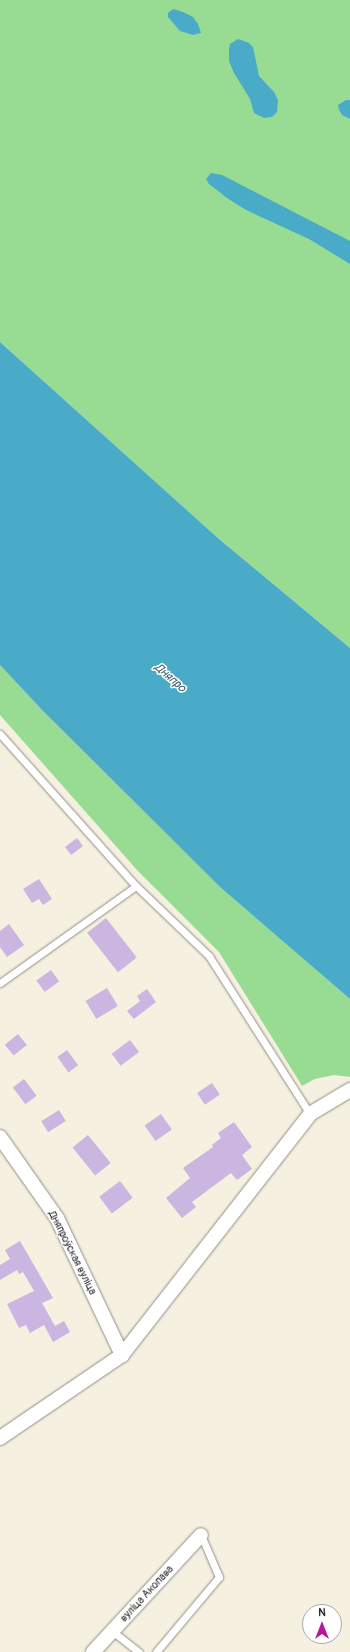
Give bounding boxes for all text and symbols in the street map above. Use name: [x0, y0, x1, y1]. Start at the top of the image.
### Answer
water label: Дняпро: [151, 660, 189, 696]
street label: Дняпроўская вуліца: [45, 1209, 99, 1297]
street label: вуліца Акопава: [118, 1563, 176, 1625]
north arrow: [302, 1604, 342, 1644]
text: N: [318, 1606, 326, 1619]

